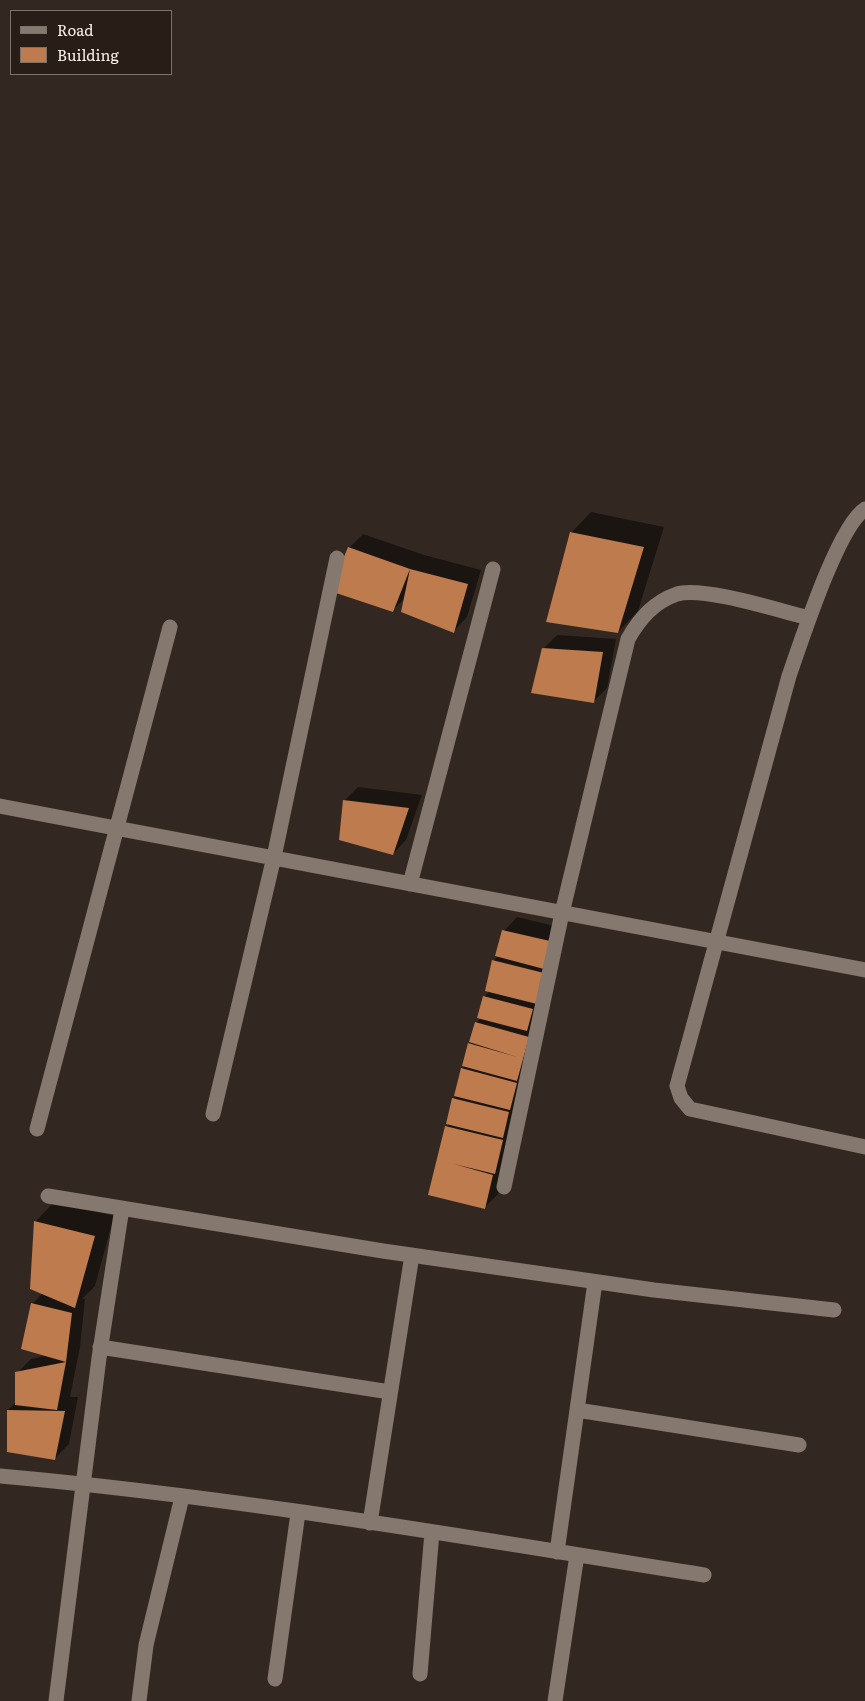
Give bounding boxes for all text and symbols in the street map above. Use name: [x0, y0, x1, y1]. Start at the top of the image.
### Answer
legend: [10, 10, 172, 75]
text: Road: [57, 18, 93, 41]
text: Building: [57, 43, 119, 66]

